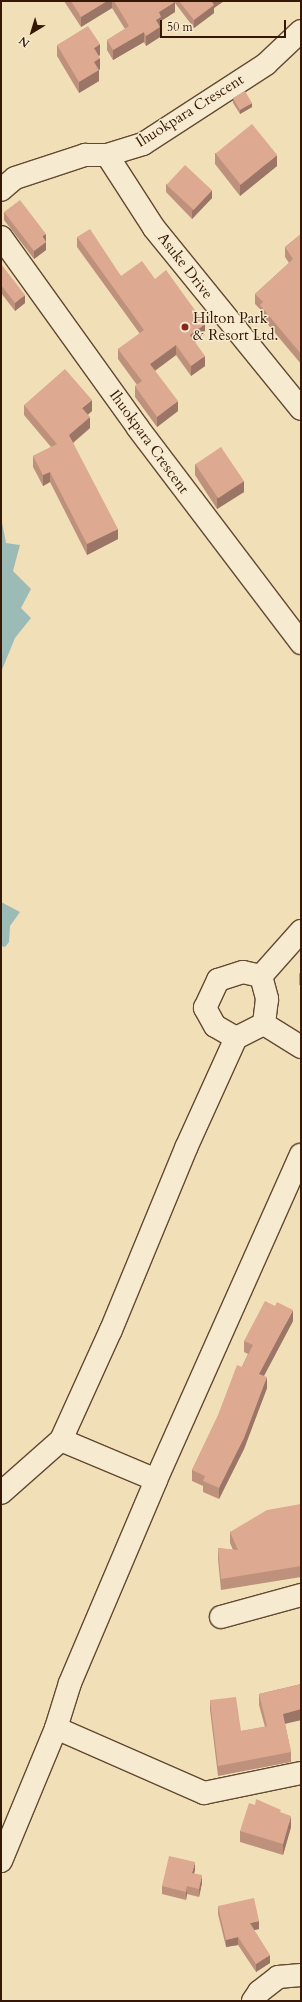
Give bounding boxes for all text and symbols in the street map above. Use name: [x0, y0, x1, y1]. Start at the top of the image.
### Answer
north arrow: [12, 12, 52, 52]
scale bar: [162, 12, 288, 38]
text: 50 m: [167, 19, 193, 35]
text: N: [16, 33, 33, 51]
street label: Ihuokpara Crescent: [133, 71, 247, 151]
street label: Asuke Drive: [154, 229, 216, 303]
place label: Hilton Park & Resort Ltd.: [193, 309, 278, 344]
marker: Hilton Park & Resort Ltd.: [180, 322, 190, 332]
street label: Ihuokpara Crescent: [105, 387, 193, 497]

